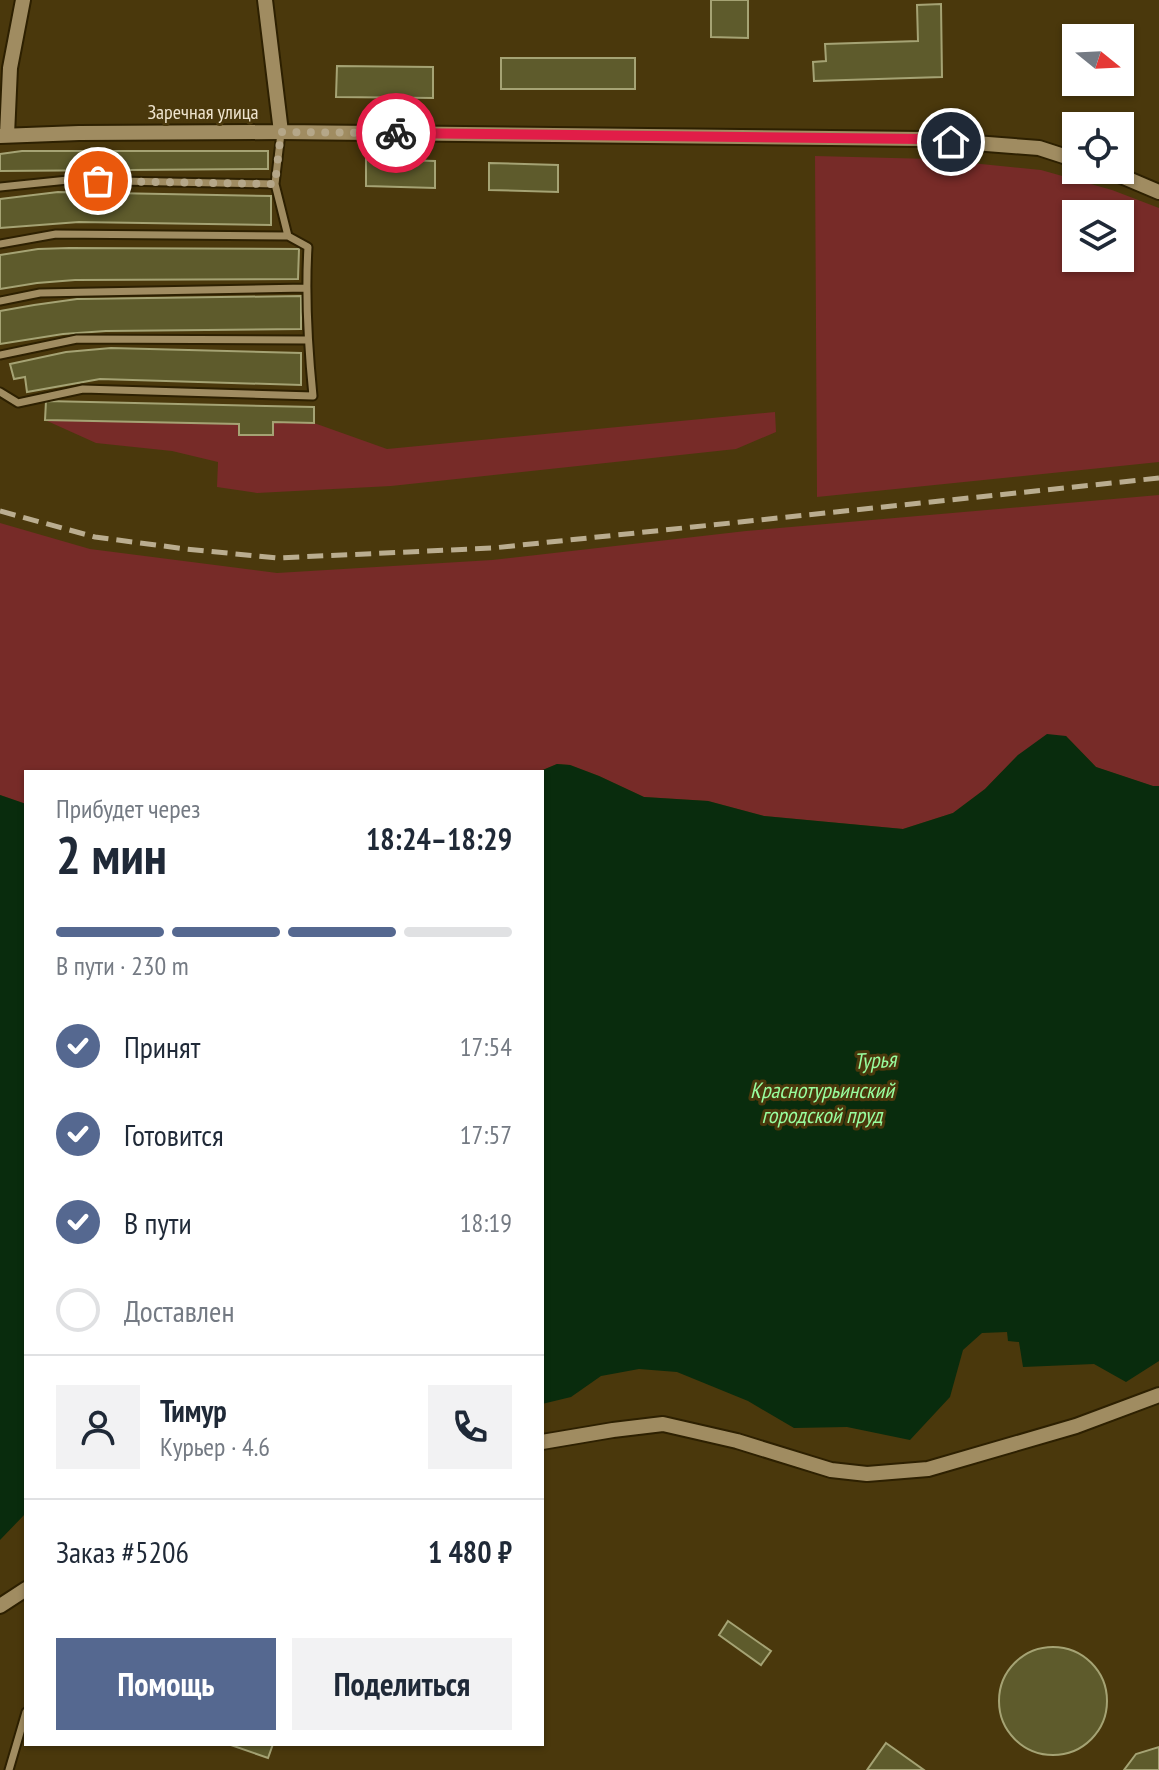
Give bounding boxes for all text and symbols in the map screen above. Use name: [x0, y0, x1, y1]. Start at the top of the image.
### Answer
north arrow: [1062, 24, 1134, 96]
map controls: [1062, 24, 1134, 272]
courier: [356, 93, 436, 173]
street label: Заречная улица: [147, 99, 259, 125]
pin: [917, 108, 985, 176]
icon: bike: [374, 111, 418, 155]
button: locate: [1062, 112, 1134, 184]
icon: home: [929, 120, 973, 164]
pin: [64, 147, 132, 215]
icon: bag: [76, 159, 120, 203]
button: layers: [1062, 200, 1134, 272]
text: Прибудет через: [56, 792, 200, 825]
text: 18:24–18:29: [366, 819, 512, 858]
text: 2 мин: [56, 821, 167, 888]
text: В пути · 230 m: [56, 949, 189, 982]
icon: check: [56, 1024, 100, 1068]
text: Принят: [124, 1027, 200, 1066]
text: 17:54: [460, 1030, 512, 1063]
water label: Турья: [853, 1045, 899, 1075]
water label: Краснотурьинский городской пруд: [750, 1076, 896, 1129]
icon: check: [56, 1112, 100, 1156]
text: Готовится: [124, 1115, 224, 1154]
text: 17:57: [460, 1118, 512, 1151]
icon: check: [56, 1200, 100, 1244]
text: В пути: [124, 1203, 192, 1242]
text: 18:19: [460, 1206, 512, 1239]
text: Доставлен: [124, 1291, 234, 1330]
button: person: [56, 1385, 140, 1469]
button: phone: [428, 1385, 512, 1469]
text: Тимур: [160, 1391, 227, 1430]
text: Курьер · 4.6: [160, 1430, 270, 1463]
text: Заказ #5206: [56, 1532, 189, 1571]
text: 1 480 ₽: [428, 1532, 512, 1571]
button: Помощь: [56, 1638, 276, 1730]
button: Поделиться: [292, 1638, 512, 1730]

